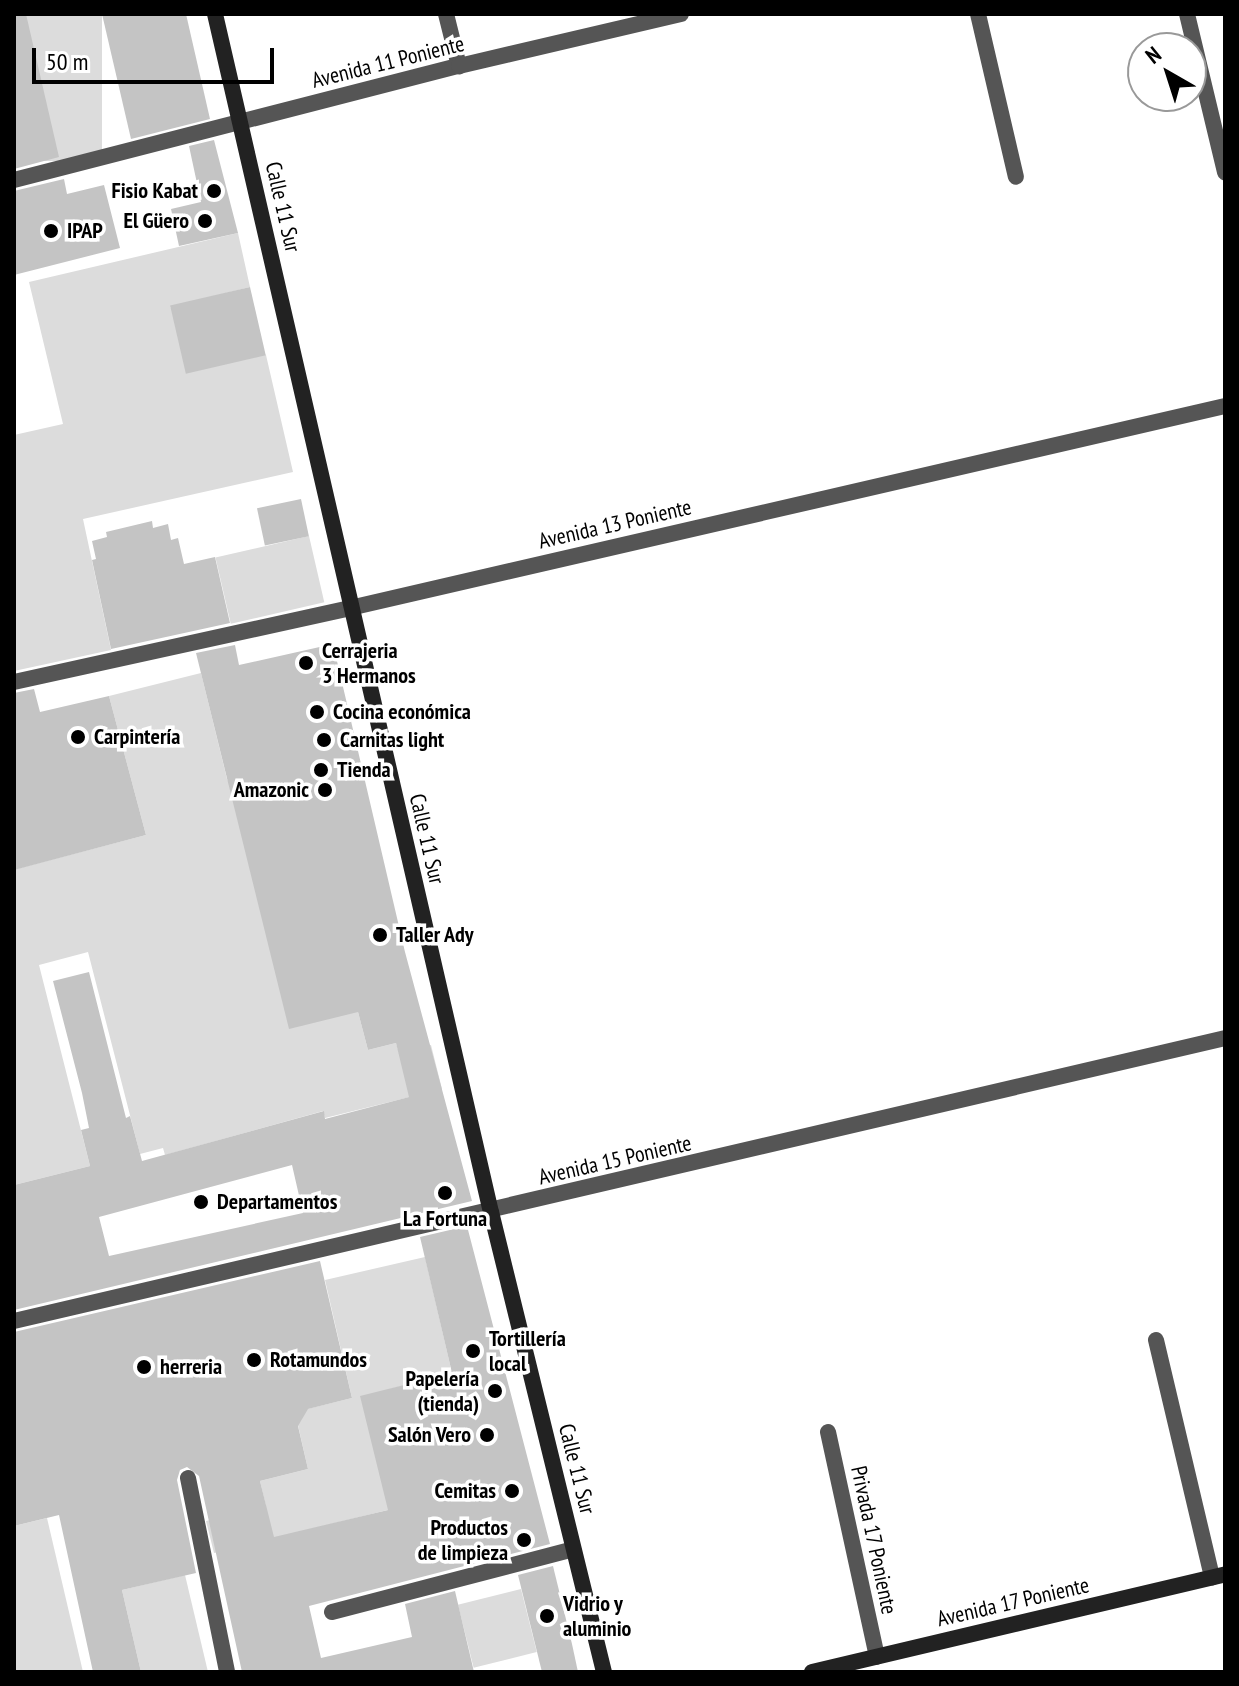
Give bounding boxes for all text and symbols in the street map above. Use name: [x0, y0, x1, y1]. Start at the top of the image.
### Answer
street label: Avenida 11 Poniente: [309, 30, 467, 94]
scale bar: [36, 32, 278, 82]
north arrow: [1127, 32, 1207, 112]
text: N: [1140, 40, 1167, 70]
text: 50 m: [46, 46, 88, 77]
street label: Calle 11 Sur: [260, 159, 306, 255]
place label: Fisio Kabat: [111, 178, 198, 204]
marker: Fisio Kabat: [205, 182, 223, 200]
place label: El Güero: [123, 208, 189, 234]
marker: El Güero: [196, 212, 214, 230]
place label: IPAP: [67, 218, 103, 244]
marker: IPAP: [42, 222, 60, 240]
street label: Avenida 13 Poniente: [536, 494, 694, 554]
place label: Cerrajeria 3 Hermanos: [322, 637, 416, 688]
marker: Cerrajeria 3 Hermanos: [297, 654, 315, 672]
place label: Cocina económica: [333, 699, 471, 725]
marker: Cocina económica: [308, 703, 326, 721]
place label: Carpintería: [94, 724, 180, 750]
place label: Carnitas light: [340, 727, 444, 753]
marker: Carpintería: [69, 728, 87, 746]
marker: Carnitas light: [315, 731, 333, 749]
place label: Tienda: [337, 757, 391, 783]
marker: Tienda: [312, 761, 330, 779]
place label: Amazonic: [234, 777, 309, 803]
marker: Amazonic: [316, 781, 334, 799]
street label: Calle 11 Sur: [404, 791, 450, 887]
place label: Taller Ady: [396, 922, 474, 948]
marker: Taller Ady: [371, 926, 389, 944]
street label: Avenida 15 Poniente: [536, 1130, 694, 1190]
marker: La Fortuna: [436, 1184, 454, 1202]
place label: Departamentos: [217, 1189, 337, 1215]
marker: Departamentos: [192, 1193, 210, 1211]
place label: La Fortuna: [403, 1206, 487, 1232]
place label: Tortillería local: [489, 1325, 566, 1376]
marker: Tortillería local: [464, 1342, 482, 1360]
place label: Rotamundos: [270, 1347, 367, 1373]
marker: Rotamundos: [245, 1351, 263, 1369]
place label: herreria: [160, 1354, 222, 1380]
marker: herreria: [135, 1358, 153, 1376]
place label: Papelería (tienda): [405, 1365, 479, 1416]
marker: Papelería (tienda): [486, 1382, 504, 1400]
street label: Calle 11 Sur: [553, 1421, 601, 1517]
place label: Salón Vero: [387, 1422, 471, 1448]
marker: Salón Vero: [478, 1426, 496, 1444]
street label: Privada 17 Poniente: [845, 1463, 903, 1617]
place label: Cemitas: [434, 1478, 496, 1504]
marker: Cemitas: [503, 1482, 521, 1500]
place label: Productos de limpieza: [418, 1514, 508, 1566]
marker: Productos de limpieza: [515, 1531, 533, 1549]
street label: Avenida 17 Poniente: [934, 1572, 1092, 1632]
place label: Vidrio y aluminio: [563, 1590, 631, 1642]
marker: Vidrio y aluminio: [538, 1607, 556, 1625]

